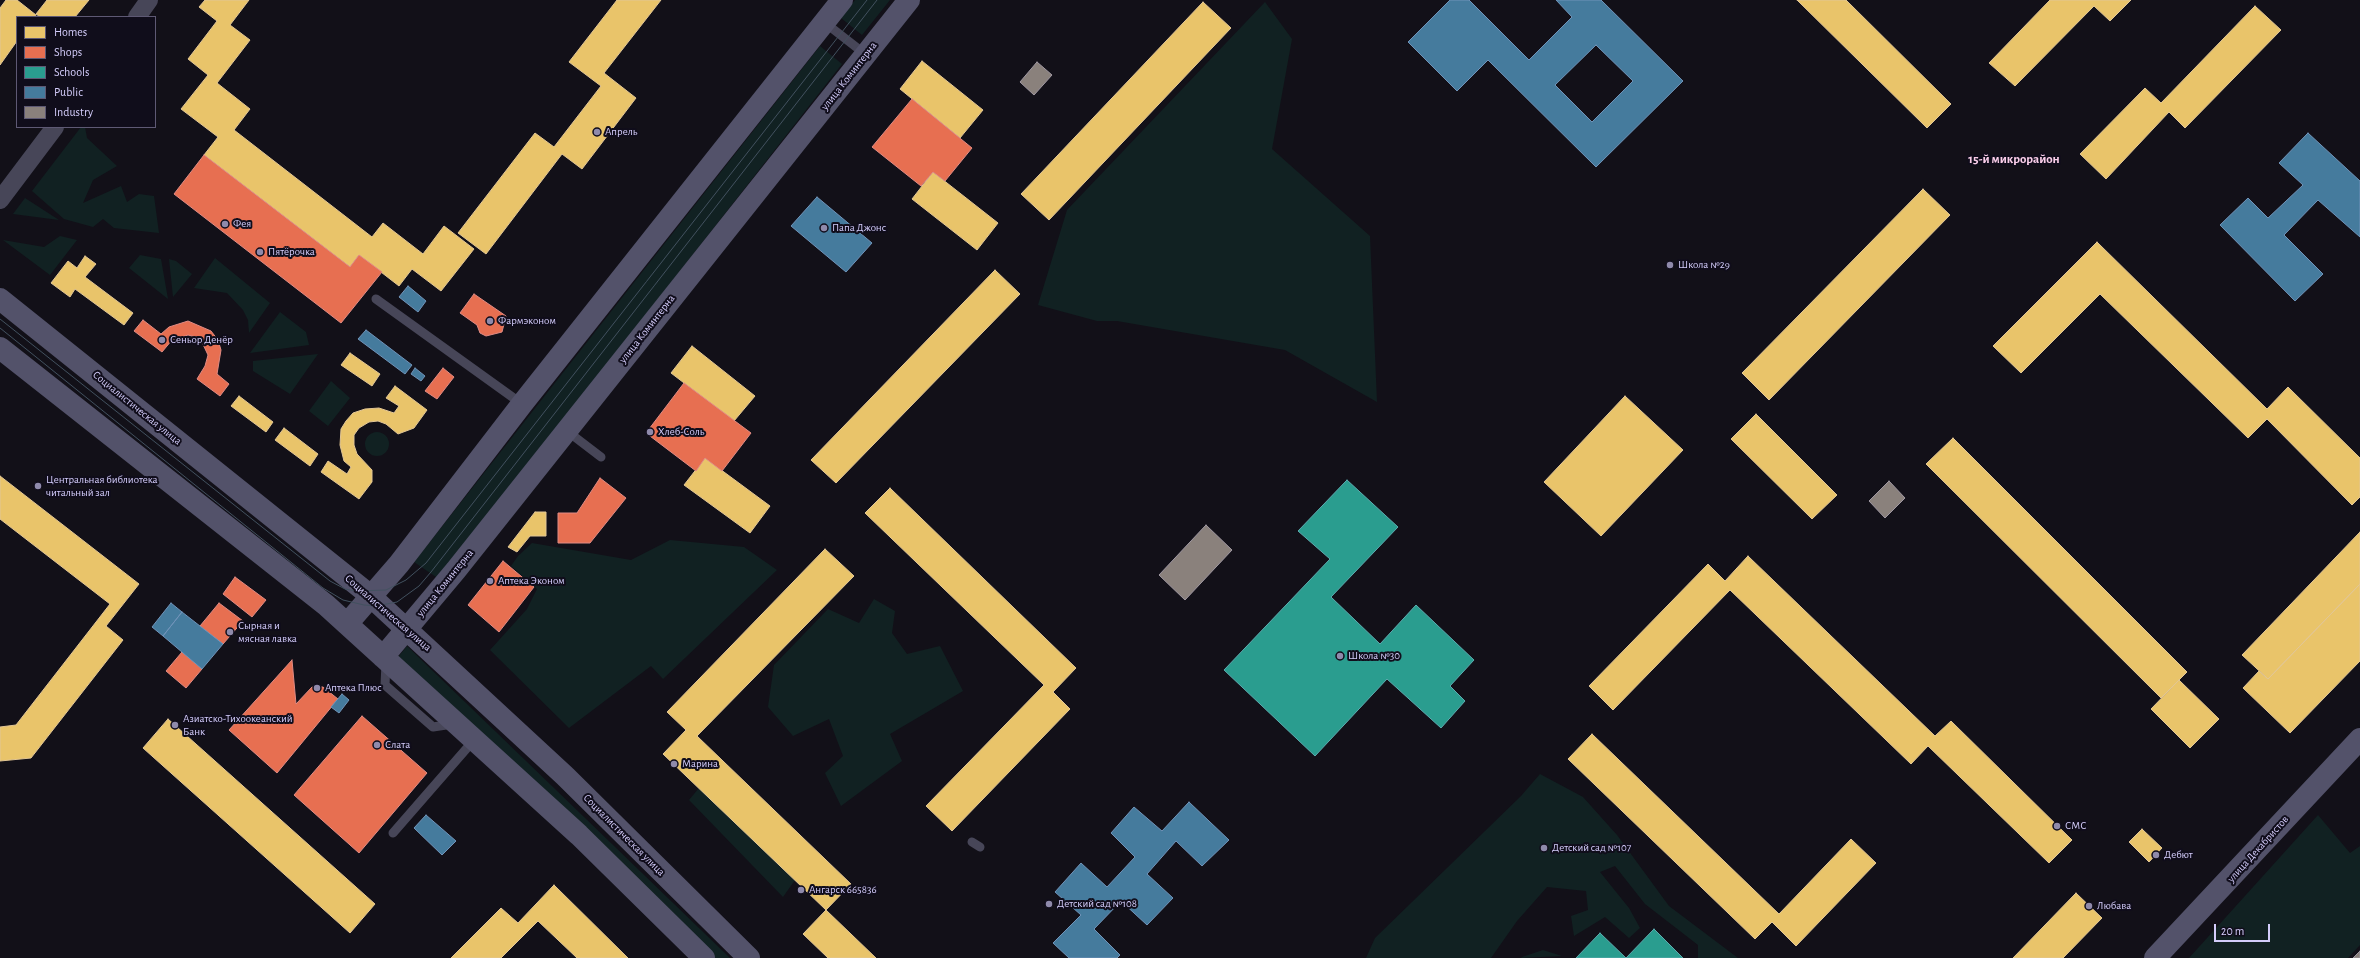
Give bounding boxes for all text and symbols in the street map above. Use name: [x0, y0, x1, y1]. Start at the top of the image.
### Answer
legend: [16, 16, 156, 128]
text: Homes: [54, 26, 87, 38]
street label: улица Коминтерна: [818, 39, 880, 113]
text: Shops: [54, 46, 82, 58]
text: Schools: [54, 66, 89, 78]
text: Public: [54, 86, 83, 98]
text: Industry: [54, 106, 93, 118]
place label: Апрель: [605, 125, 637, 139]
marker: Апрель: [592, 127, 602, 137]
district label: 15-й микрорайон: [1968, 151, 2060, 167]
place label: Фея: [233, 217, 251, 231]
marker: Фея: [220, 219, 230, 229]
place label: Папа Джонс: [832, 221, 886, 235]
marker: Папа Джонс: [819, 223, 829, 233]
place label: Пятёрочка: [268, 245, 315, 259]
marker: Пятёрочка: [255, 247, 265, 257]
place label: Школа №29: [1678, 258, 1730, 272]
marker: Школа №29: [1665, 260, 1675, 270]
street label: улица Коминтерна: [616, 292, 678, 366]
place label: Фармэконом: [498, 314, 556, 328]
marker: Фармэконом: [485, 316, 495, 326]
place label: Сеньор Денёр: [170, 333, 233, 347]
marker: Сеньор Денёр: [157, 335, 167, 345]
street label: Социалистическая улица: [90, 368, 184, 448]
place label: Хлеб-Соль: [658, 425, 704, 439]
marker: Хлеб-Соль: [645, 427, 655, 437]
place label: Центральная библиотека читальный зал: [46, 473, 158, 499]
marker: Центральная библиотека читальный зал: [33, 481, 43, 491]
street label: улица Коминтерна: [414, 547, 476, 619]
street label: Социалистическая улица: [342, 572, 434, 654]
place label: Аптека Эконом: [498, 574, 565, 588]
marker: Аптека Эконом: [485, 576, 495, 586]
place label: Сырная и мясная лавка: [238, 619, 297, 645]
marker: Сырная и мясная лавка: [225, 627, 235, 637]
place label: Школа №30: [1348, 649, 1400, 663]
marker: Школа №30: [1335, 651, 1345, 661]
place label: Аптека Плюс: [325, 681, 382, 695]
marker: Аптека Плюс: [312, 683, 322, 693]
place label: Азиатско-Тихоокеанский Банк: [183, 712, 293, 738]
marker: Азиатско-Тихоокеанский Банк: [170, 720, 180, 730]
place label: Слата: [385, 738, 410, 752]
marker: Слата: [372, 740, 382, 750]
place label: Марина: [682, 757, 718, 771]
marker: Марина: [669, 759, 679, 769]
street label: Социалистическая улица: [580, 791, 668, 879]
street label: улица Декабристов: [2225, 813, 2291, 885]
place label: СМС: [2065, 819, 2086, 833]
marker: СМС: [2052, 821, 2062, 831]
place label: Детский сад №107: [1552, 841, 1631, 855]
marker: Детский сад №107: [1539, 843, 1549, 853]
place label: Дебют: [2164, 848, 2193, 862]
marker: Дебют: [2151, 850, 2161, 860]
place label: Ангарск 665836: [809, 883, 877, 897]
marker: Ангарск 665836: [796, 885, 806, 895]
place label: Детский сад №108: [1057, 897, 1137, 911]
marker: Детский сад №108: [1044, 899, 1054, 909]
place label: Любава: [2097, 899, 2131, 913]
marker: Любава: [2084, 901, 2094, 911]
scale bar: [2216, 916, 2272, 942]
text: 20 m: [2221, 925, 2244, 937]

